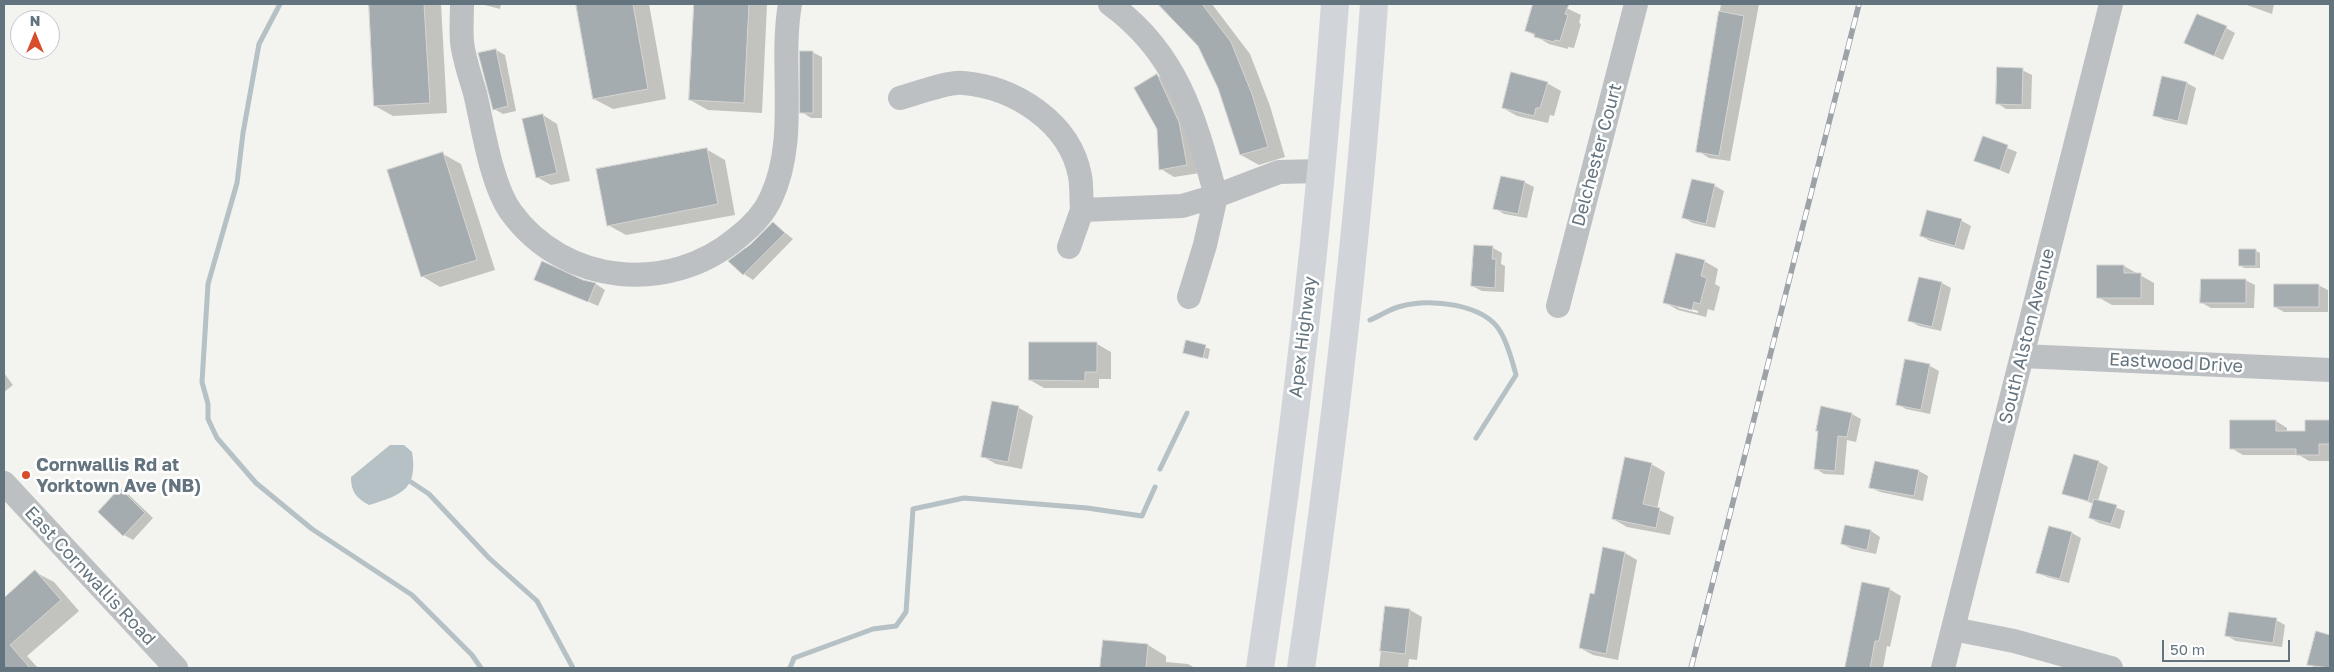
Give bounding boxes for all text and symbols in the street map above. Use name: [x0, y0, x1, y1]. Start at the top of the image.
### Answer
north arrow: [10, 10, 60, 60]
text: N: [30, 12, 40, 29]
street label: Delchester Court: [1568, 81, 1626, 229]
street label: South Alston Avenue: [1995, 246, 2059, 426]
street label: Apex Highway: [1285, 275, 1321, 399]
street label: Eastwood Drive: [2108, 349, 2244, 377]
place label: Cornwallis Rd at Yorktown Ave (NB): [36, 454, 201, 496]
marker: Cornwallis Rd at Yorktown Ave (NB): [20, 469, 32, 481]
street label: East Cornwallis Road: [20, 502, 160, 650]
scale bar: [2164, 630, 2292, 662]
text: 50 m: [2170, 640, 2205, 658]

